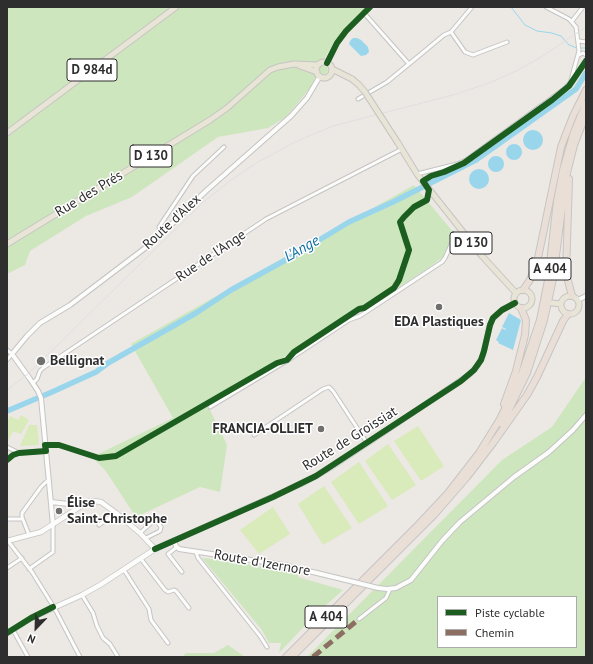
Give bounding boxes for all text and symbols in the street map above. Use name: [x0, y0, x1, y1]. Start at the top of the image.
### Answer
road number: D 984d: [67, 59, 117, 81]
road number: D 130: [130, 145, 172, 167]
street label: Rue des Prés: [52, 167, 126, 221]
street label: Route d'Alex: [139, 191, 205, 253]
street label: Rue de l'Ange: [173, 226, 249, 286]
water label: L'Ange: [281, 232, 323, 266]
road number: D 130: [450, 232, 492, 254]
road number: A 404: [529, 258, 571, 280]
marker: EDA Plastiques: [434, 302, 444, 312]
place label: EDA Plastiques: [394, 314, 484, 330]
place label: Bellignat: [50, 353, 104, 369]
marker: Bellignat: [35, 355, 47, 367]
street label: Route de Groissiat: [300, 403, 400, 475]
place label: FRANCIA-OLLIET: [213, 421, 313, 437]
marker: FRANCIA-OLLIET: [316, 424, 326, 434]
place label: Élise Saint-Christophe: [67, 495, 167, 528]
marker: Élise Saint-Christophe: [54, 506, 64, 516]
street label: Route d'Izernore: [212, 546, 312, 580]
legend: [437, 596, 577, 648]
text: Piste cyclable: [475, 605, 545, 620]
road number: A 404: [305, 606, 347, 628]
north arrow: [16, 608, 56, 648]
text: Chemin: [475, 625, 514, 640]
text: N: [25, 631, 37, 647]

